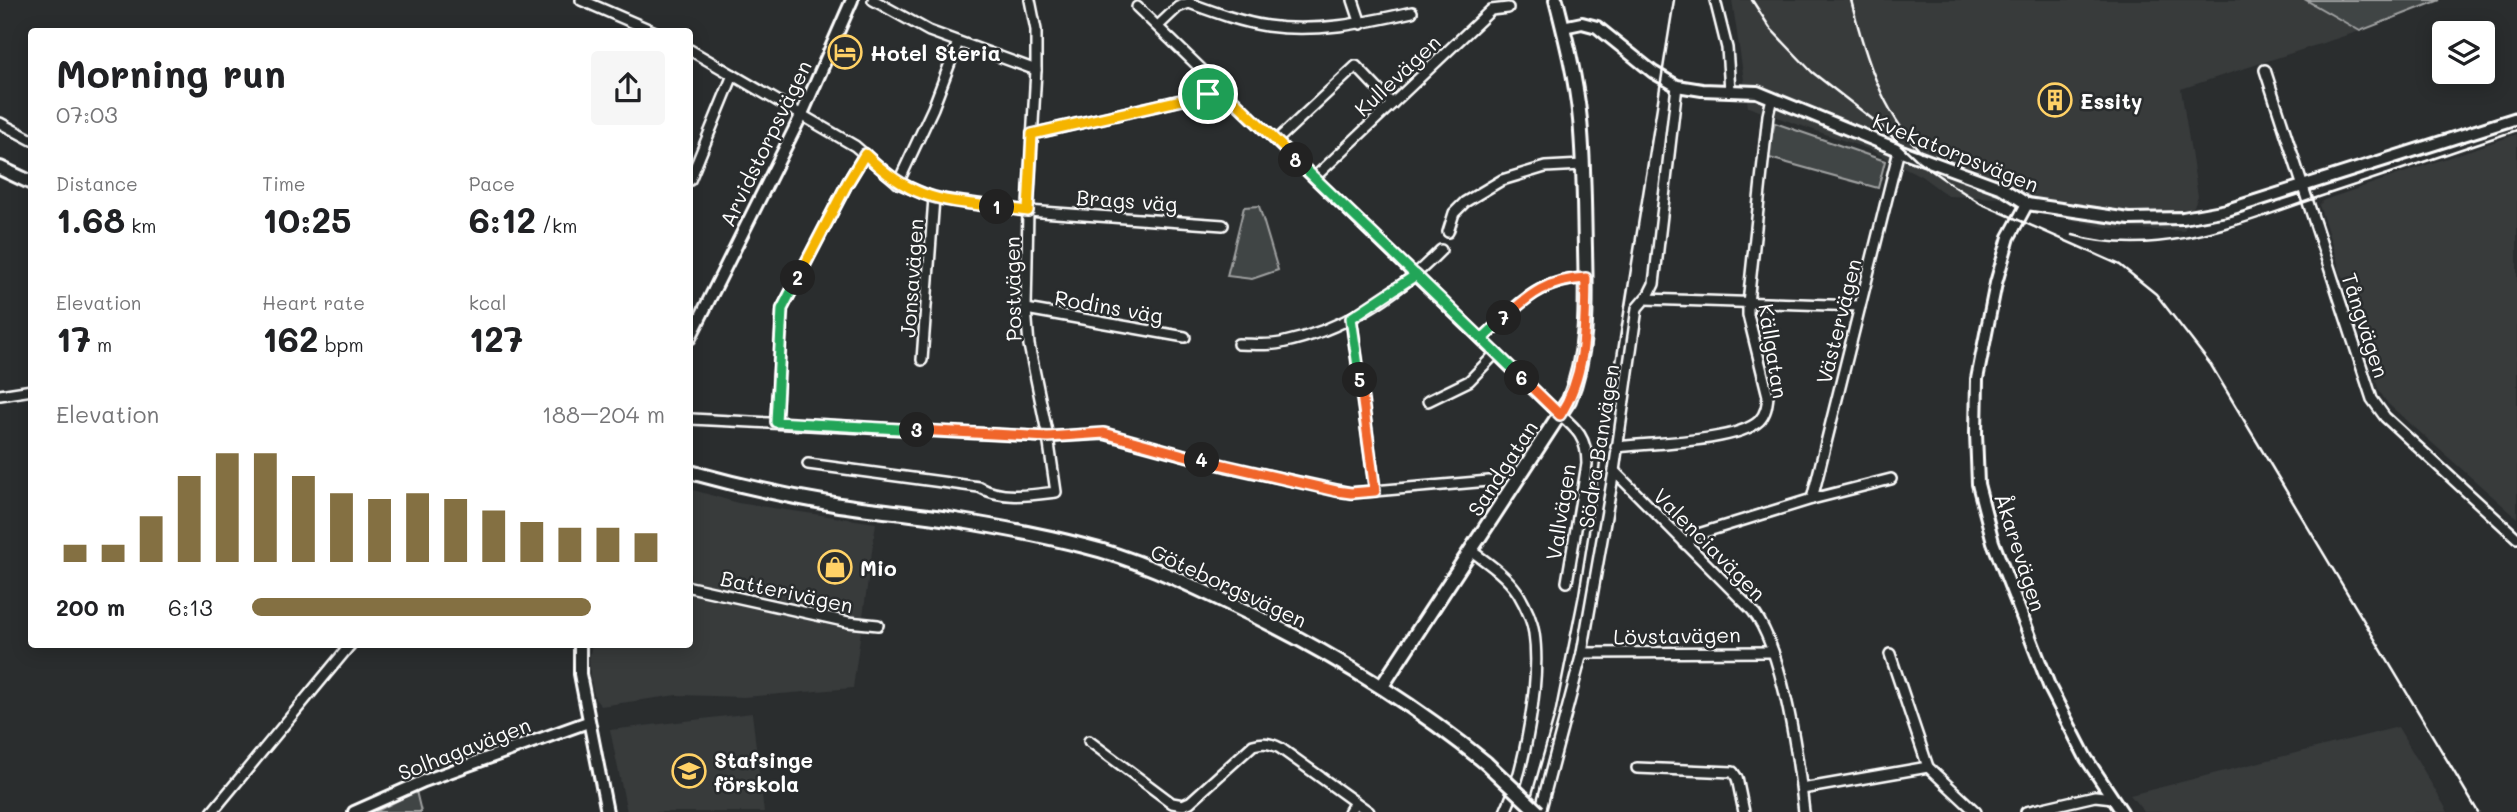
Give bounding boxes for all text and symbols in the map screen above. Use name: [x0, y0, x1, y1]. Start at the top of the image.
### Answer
map controls: [2432, 21, 2495, 84]
button: layers: [2432, 21, 2495, 84]
street label: Kullevägen: [1348, 28, 1446, 122]
hotel icon: Hotel Steria: [826, 33, 864, 71]
place label: Hotel Steria: [870, 39, 1001, 66]
text: Morning run: [56, 48, 286, 98]
button: share: [591, 51, 665, 125]
street label: Arvidstorpsvägen: [713, 55, 817, 231]
pin: [1178, 64, 1238, 124]
icon: arrive: [1189, 75, 1227, 113]
building icon: Essity: [2036, 81, 2074, 119]
place label: Essity: [2080, 87, 2142, 115]
text: 07:03: [56, 99, 118, 129]
street label: Kvekatorpsvägen: [1869, 106, 2043, 198]
pin: 8: [1278, 142, 1314, 178]
text: 8: [1290, 147, 1301, 172]
text: Distance: [56, 171, 138, 196]
text: Time: [262, 171, 306, 196]
text: Pace: [469, 171, 515, 196]
street label: Brags väg: [1076, 183, 1178, 217]
pin: 1: [979, 190, 1014, 224]
text: 1: [992, 194, 1001, 219]
text: 1.68: [56, 196, 125, 242]
text: 10:25: [262, 196, 351, 242]
text: 6:12: [469, 196, 536, 242]
text: km: [125, 213, 156, 238]
text: /km: [536, 213, 577, 238]
street label: Jonsavägen: [893, 218, 929, 338]
street label: Postvägen: [998, 236, 1026, 342]
street label: Västervägen: [1809, 256, 1867, 386]
pin: 2: [780, 260, 816, 296]
text: 2: [792, 265, 803, 290]
street label: Tångvägen: [2336, 269, 2396, 381]
street label: Rodins väg: [1053, 283, 1165, 329]
text: Elevation: [56, 290, 141, 315]
text: Heart rate: [262, 290, 365, 315]
text: kcal: [469, 290, 507, 315]
pin: 7: [1486, 300, 1522, 336]
street label: Källgatan: [1753, 302, 1795, 400]
text: 7: [1498, 305, 1509, 330]
text: 17: [56, 315, 91, 361]
text: 162: [262, 315, 319, 361]
text: 127: [469, 315, 523, 361]
text: m: [91, 332, 112, 357]
text: bpm: [319, 332, 364, 357]
pin: 6: [1504, 360, 1540, 396]
pin: 5: [1342, 362, 1378, 398]
street label: Södra Banvägen: [1572, 362, 1624, 530]
text: 6: [1516, 365, 1527, 390]
text: 5: [1354, 367, 1365, 392]
text: Elevation: [56, 399, 159, 429]
text: 188–204 m: [542, 399, 665, 429]
pin: 3: [900, 412, 934, 448]
street label: Sandgatan: [1461, 415, 1543, 521]
text: 3: [911, 417, 922, 442]
pin: 4: [1184, 442, 1220, 477]
text: 4: [1195, 447, 1208, 472]
street label: Vallvägen: [1539, 462, 1581, 562]
street label: Valenciavägen: [1648, 482, 1772, 606]
street label: Åkarevägen: [1989, 490, 2053, 614]
street label: Göteborgsvägen: [1147, 537, 1311, 633]
shop icon: Mio: [816, 548, 854, 586]
place label: Mio: [860, 554, 897, 581]
street label: Batterivägen: [718, 564, 856, 618]
text: 200 m: [56, 592, 125, 622]
text: 6:13: [168, 592, 213, 622]
street label: Lövstavägen: [1613, 620, 1741, 650]
street label: Solhagavägen: [394, 710, 534, 786]
place label: Stafsinge förskola: [714, 746, 813, 797]
school or university icon: Stafsinge förskola: [670, 752, 708, 790]

